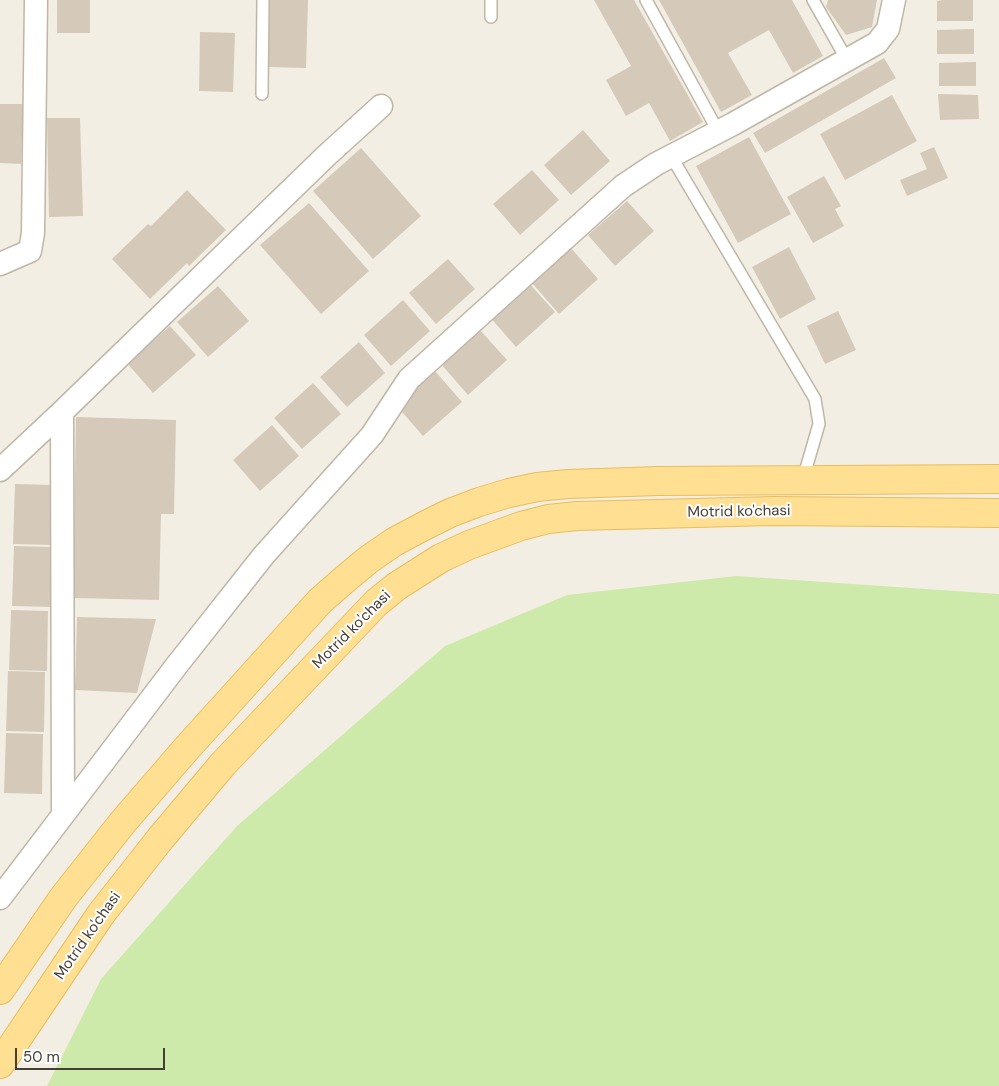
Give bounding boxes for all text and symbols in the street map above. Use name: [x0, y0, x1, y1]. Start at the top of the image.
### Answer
street label: Motrid ko'chasi: [687, 502, 791, 522]
street label: Motrid ko'chasi: [309, 587, 395, 673]
street label: Motrid ko'chasi: [51, 889, 125, 983]
scale bar: [18, 1038, 168, 1070]
text: 50 m: [23, 1047, 60, 1067]

